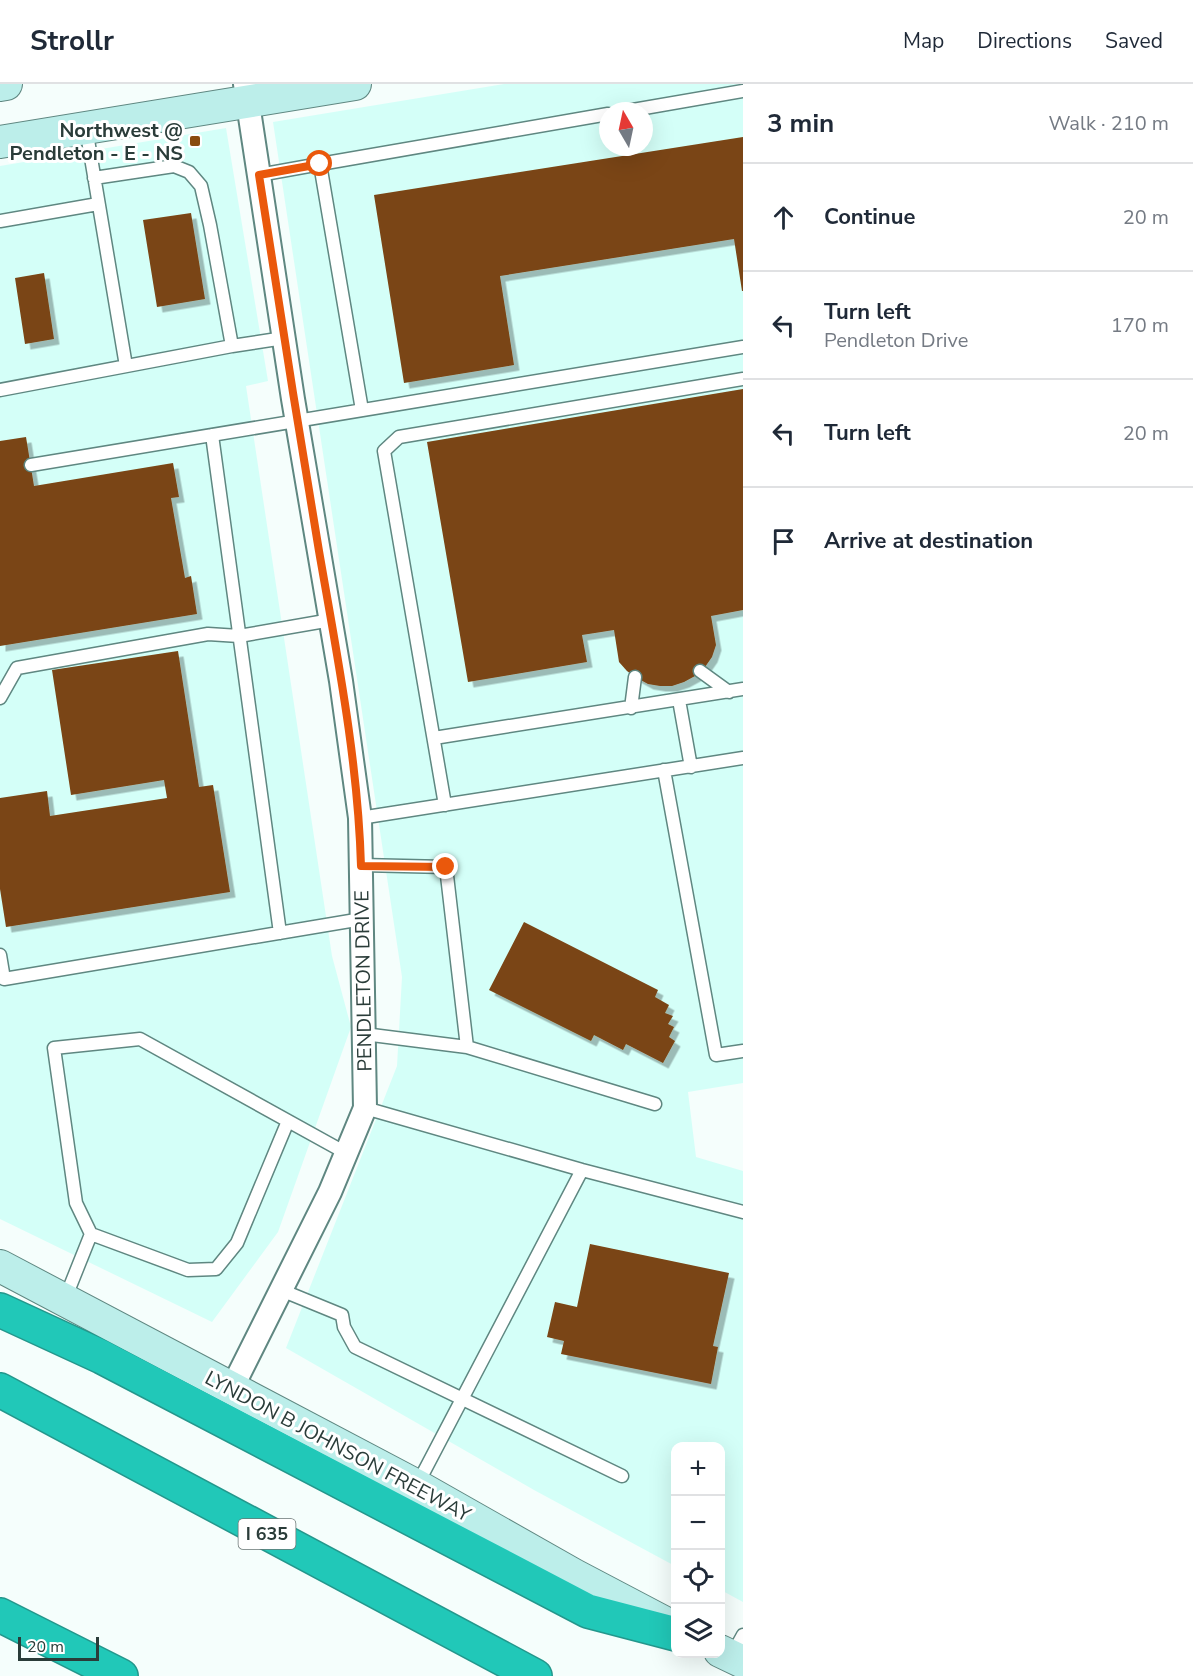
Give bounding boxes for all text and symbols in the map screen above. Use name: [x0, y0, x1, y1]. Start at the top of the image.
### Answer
text: Strollr: [30, 22, 114, 60]
text: Map: [903, 27, 944, 55]
text: Directions: [977, 27, 1072, 55]
text: Saved: [1105, 27, 1163, 55]
north arrow: [599, 102, 653, 156]
text: 3 min: [767, 106, 834, 141]
text: Walk · 210 m: [1049, 110, 1169, 137]
place label: Northwest @ Pendleton - E - NS: [10, 117, 183, 167]
marker: Northwest @ Pendleton - E - NS: [188, 134, 202, 148]
route start: [306, 150, 332, 176]
icon: ahead: [767, 201, 800, 234]
text: Continue: [824, 202, 915, 232]
text: 20 m: [1123, 204, 1169, 231]
text: Turn left: [824, 297, 911, 327]
icon: left: [767, 309, 800, 342]
text: 170 m: [1111, 312, 1169, 339]
text: Pendleton Drive: [824, 327, 968, 354]
icon: left: [767, 417, 800, 450]
text: Turn left: [824, 418, 911, 448]
text: 20 m: [1123, 420, 1169, 447]
icon: arrive: [767, 525, 800, 558]
text: Arrive at destination: [824, 526, 1033, 556]
route end: [432, 853, 458, 879]
street label: PENDLETON DRIVE: [348, 890, 379, 1072]
street label: LYNDON B JOHNSON FREEWAY: [200, 1365, 476, 1529]
map controls: [671, 1442, 725, 1658]
button: +: [671, 1442, 725, 1496]
button: −: [671, 1496, 725, 1550]
road number: I 635: [238, 1519, 296, 1549]
button: locate: [671, 1550, 725, 1604]
button: layers: [671, 1604, 725, 1658]
scale bar: [18, 1634, 99, 1662]
text: 20 m: [27, 1636, 64, 1658]

